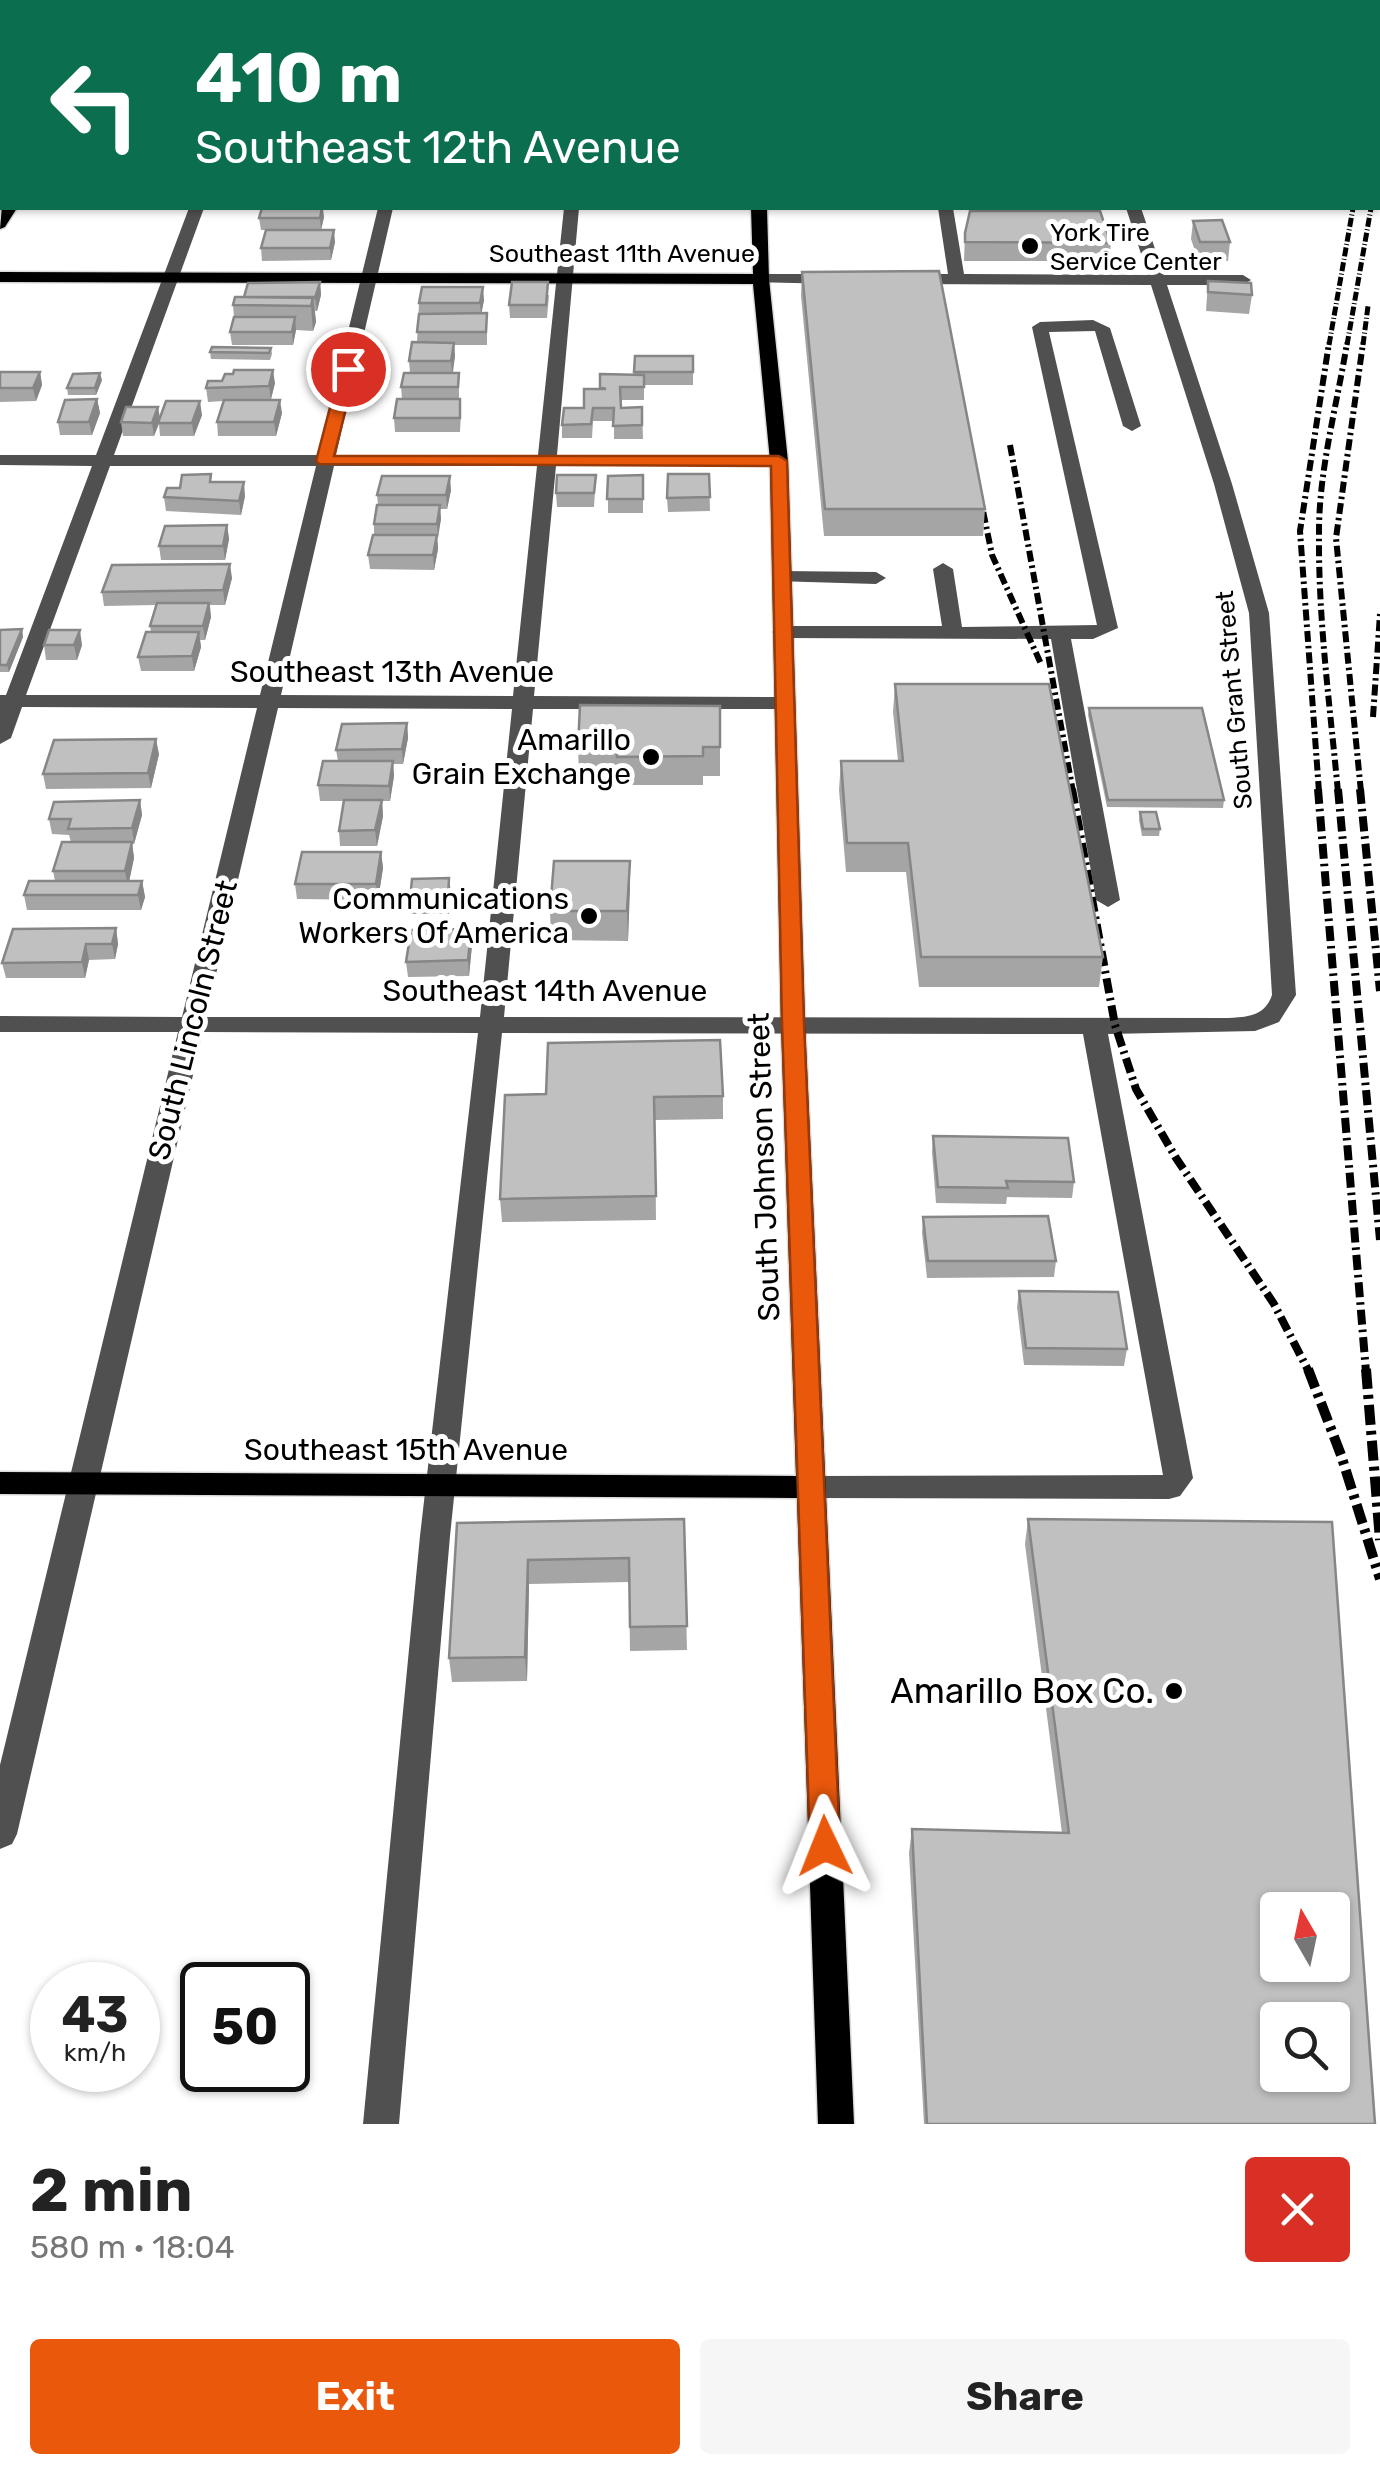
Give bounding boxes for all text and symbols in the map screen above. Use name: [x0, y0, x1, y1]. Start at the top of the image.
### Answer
text: 410 m: [195, 37, 403, 120]
icon: left: [30, 40, 160, 170]
text: Southeast 12th Avenue: [195, 121, 681, 174]
place label: York Tire Service Center: [1050, 218, 1222, 276]
marker: York Tire Service Center: [1019, 235, 1041, 257]
street label: Southeast 11th Avenue: [489, 239, 755, 268]
pin: [306, 327, 391, 412]
icon: arrive: [321, 342, 376, 397]
street label: South Grant Street: [1210, 589, 1258, 811]
street label: Southeast 13th Avenue: [230, 654, 554, 690]
place label: Amarillo Grain Exchange: [412, 722, 631, 792]
marker: Amarillo Grain Exchange: [640, 746, 662, 768]
street label: South Lincoln Street: [141, 876, 245, 1164]
place label: Communications Workers Of America: [298, 881, 569, 951]
marker: Communications Workers Of America: [578, 905, 600, 927]
street label: Southeast 14th Avenue: [383, 973, 707, 1009]
street label: South Johnson Street: [741, 1012, 787, 1322]
street label: Southeast 15th Avenue: [244, 1432, 568, 1468]
place label: Amarillo Box Co.: [890, 1670, 1154, 1712]
marker: Amarillo Box Co.: [1163, 1680, 1185, 1702]
position arrow: [773, 1794, 877, 1898]
north arrow: [1260, 1892, 1350, 1982]
map controls: [1260, 1892, 1350, 2092]
speed limit sign: 50: [180, 1962, 310, 2092]
text: 43: [61, 1985, 129, 2045]
button: search: [1260, 2002, 1350, 2092]
text: km/h: [64, 2038, 126, 2067]
text: 2 min: [30, 2155, 192, 2226]
button: close: [1245, 2157, 1350, 2262]
text: 580 m · 18:04: [30, 2228, 235, 2266]
button: Exit: [30, 2339, 680, 2454]
button: Share: [700, 2339, 1350, 2454]

